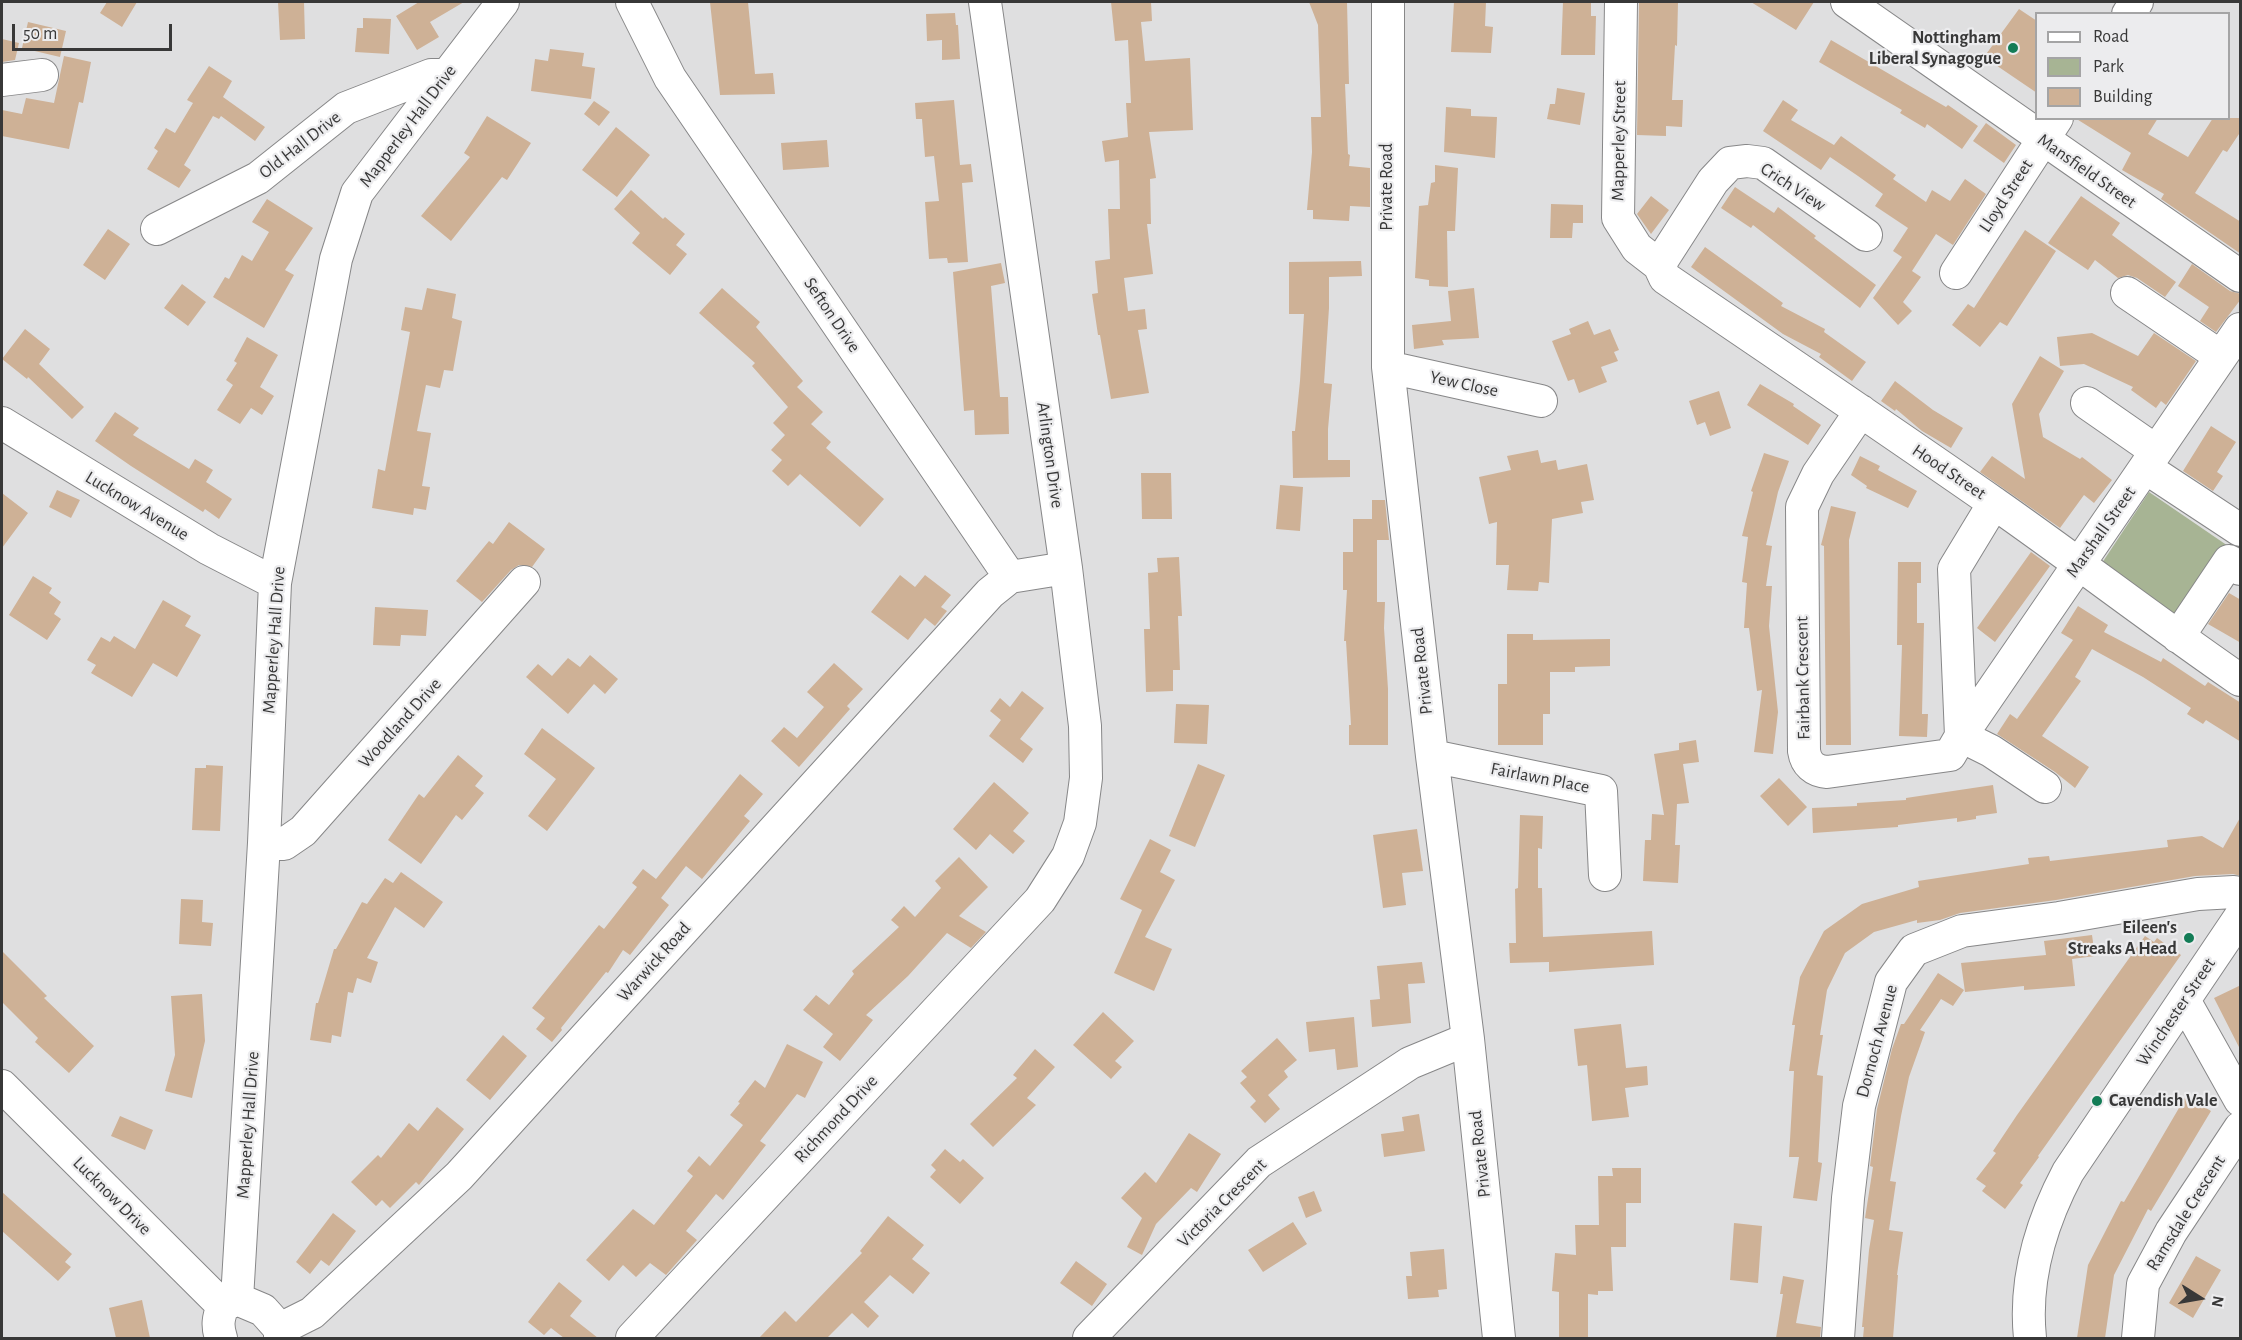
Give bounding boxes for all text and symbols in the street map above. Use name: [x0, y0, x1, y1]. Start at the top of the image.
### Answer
scale bar: [15, 12, 176, 50]
legend: [2035, 12, 2230, 120]
text: 50 m: [23, 25, 57, 43]
place label: Nottingham Liberal Synagogue: [1869, 27, 2001, 70]
text: Road: [2093, 28, 2129, 46]
marker: Nottingham Liberal Synagogue: [2006, 41, 2020, 55]
text: Park: [2093, 58, 2124, 76]
street label: Mapperley Hall Drive: [355, 60, 461, 192]
street label: Mapperley Street: [1607, 81, 1631, 201]
text: Building: [2093, 88, 2152, 106]
street label: Old Hall Drive: [255, 106, 345, 184]
street label: Mansfield Street: [2033, 129, 2141, 213]
street label: Private Road: [1376, 143, 1398, 231]
street label: Lloyd Street: [1974, 155, 2038, 237]
street label: Crich View: [1756, 158, 1830, 216]
street label: Sefton Drive: [799, 273, 865, 357]
street label: Yew Close: [1428, 366, 1500, 402]
street label: Arlington Drive: [1032, 401, 1068, 509]
street label: Hood Street: [1908, 439, 1990, 505]
street label: Lucknow Avenue: [81, 467, 193, 545]
street label: Marshall Street: [2062, 482, 2140, 582]
street label: Mapperley Hall Drive: [258, 566, 290, 714]
street label: Fairbank Crescent: [1791, 616, 1815, 740]
street label: Private Road: [1407, 626, 1437, 716]
street label: Woodland Drive: [354, 673, 446, 773]
street label: Fairlawn Place: [1489, 758, 1591, 798]
place label: Eileen's Streaks A Head: [2068, 917, 2177, 960]
street label: Warwick Road: [613, 918, 695, 1006]
marker: Eileen's Streaks A Head: [2182, 931, 2196, 945]
street label: Winchester Street: [2132, 954, 2220, 1070]
street label: Dornoch Avenue: [1852, 982, 1902, 1100]
street label: Mapperley Hall Drive: [232, 1051, 264, 1199]
street label: Richmond Drive: [790, 1070, 882, 1168]
place label: Cavendish Vale: [2109, 1090, 2217, 1112]
marker: Cavendish Vale: [2090, 1094, 2104, 1108]
street label: Private Road: [1465, 1109, 1495, 1199]
street label: Ramsdale Crescent: [2142, 1151, 2230, 1275]
street label: Lucknow Drive: [68, 1152, 156, 1240]
street label: Victoria Crescent: [1173, 1154, 1271, 1252]
north arrow: [2170, 1268, 2230, 1328]
text: N: [2209, 1294, 2227, 1308]

